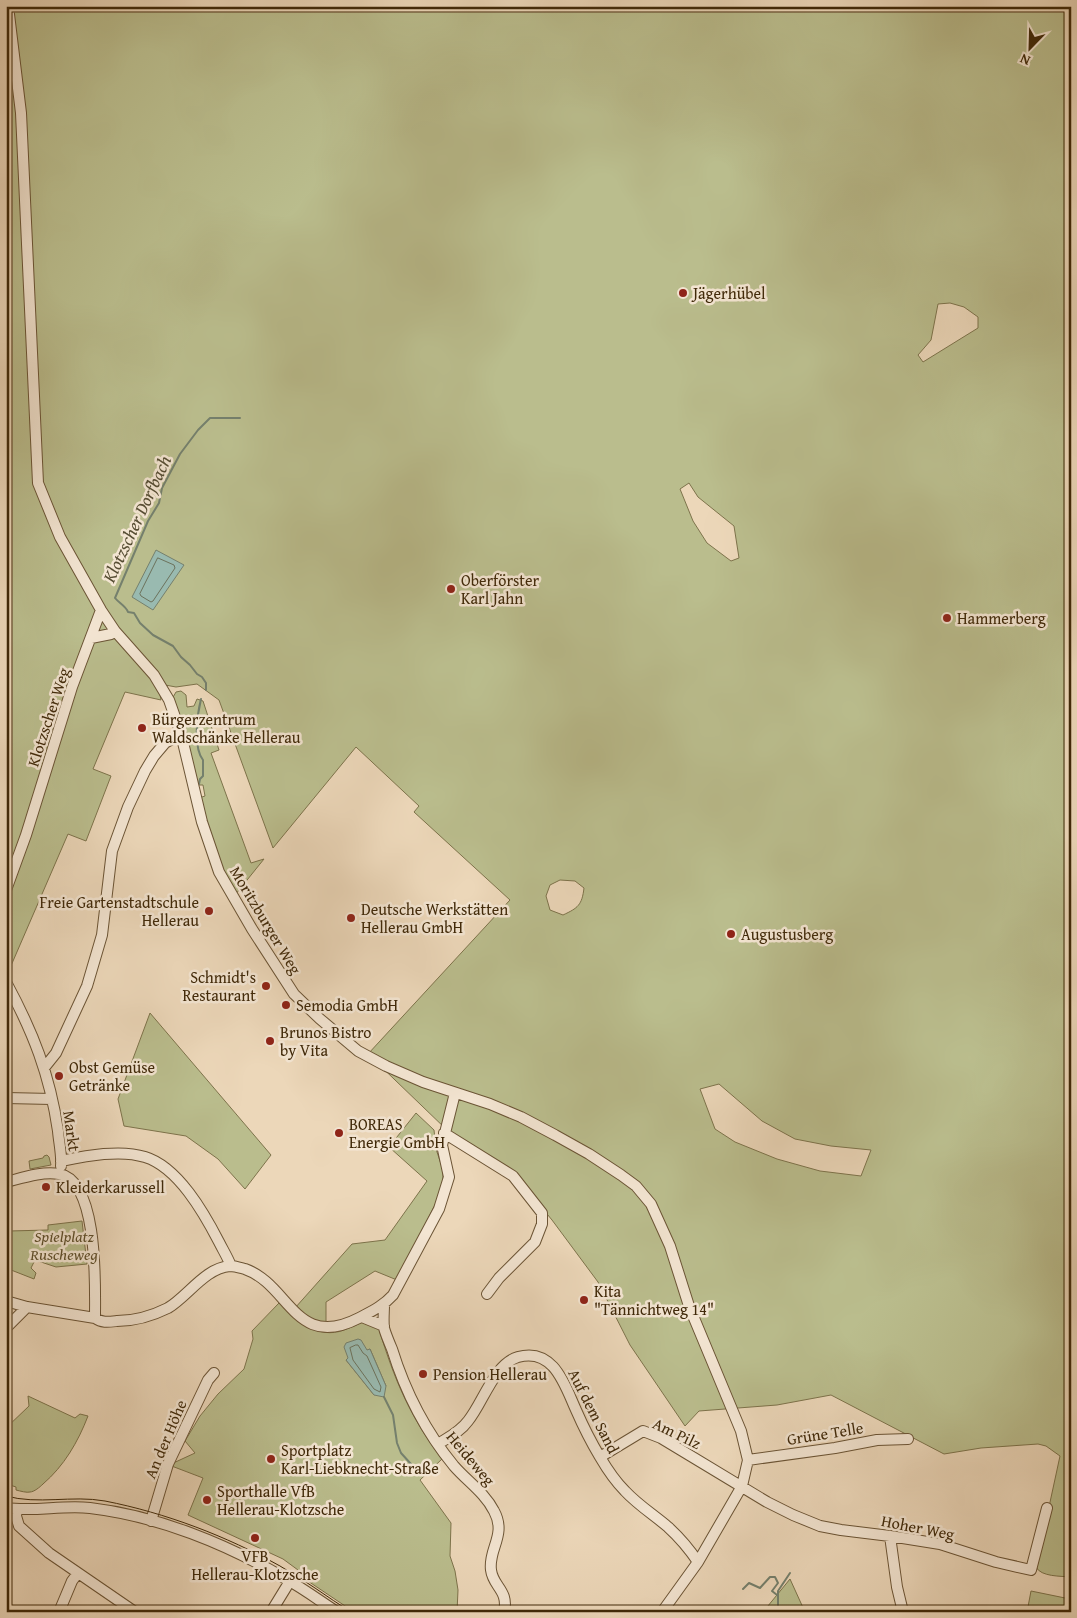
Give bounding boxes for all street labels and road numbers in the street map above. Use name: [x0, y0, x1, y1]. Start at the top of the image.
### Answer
street label: Klotzscher Weg: [21, 664, 75, 770]
street label: Moritzburger Weg: [224, 861, 308, 979]
street label: Markt: [57, 1109, 87, 1153]
street label: Auf dem Sand: [562, 1364, 626, 1458]
street label: An der Höhe: [138, 1396, 192, 1482]
street label: Am Pilz: [649, 1411, 705, 1455]
street label: Grüne Telle: [785, 1415, 865, 1451]
street label: Heideweg: [441, 1425, 501, 1491]
street label: Hoher Weg: [879, 1508, 957, 1546]

